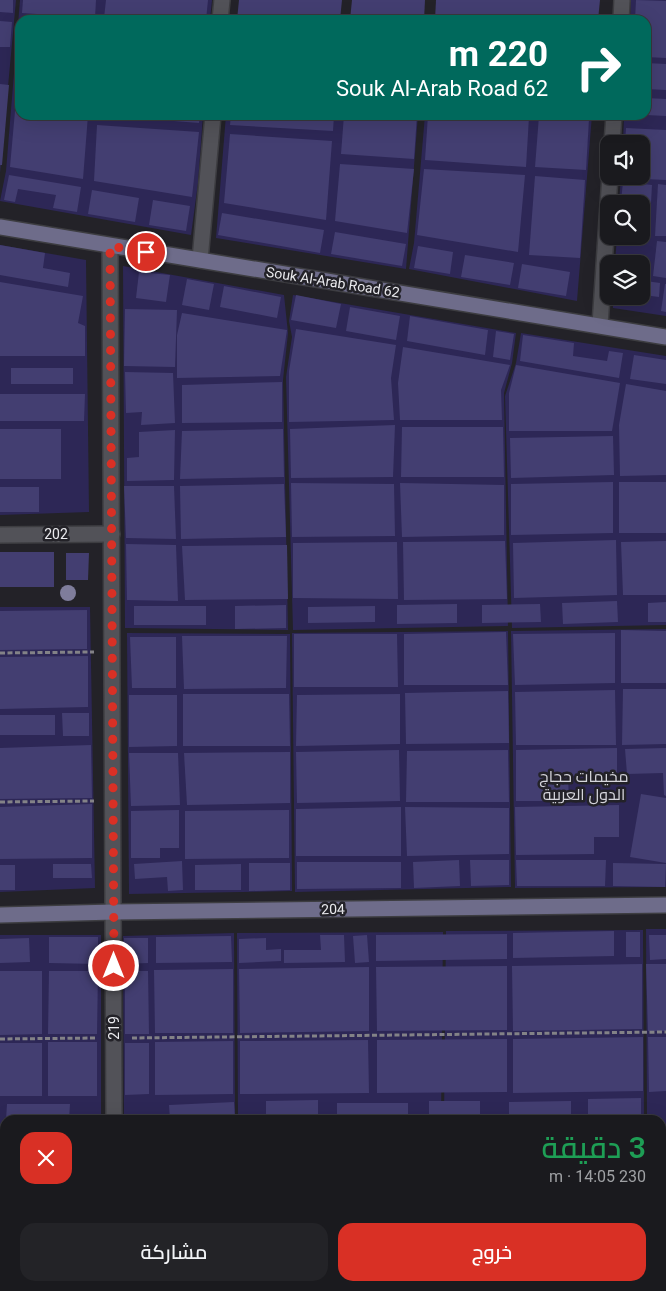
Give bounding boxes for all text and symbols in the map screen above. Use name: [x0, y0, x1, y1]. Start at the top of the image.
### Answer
text: 220 m: [449, 34, 548, 75]
icon: right: [566, 35, 631, 100]
text: Souk Al-Arab Road 62: [336, 76, 548, 101]
map controls: [600, 135, 650, 305]
button: sound: [600, 135, 650, 185]
button: search: [600, 195, 650, 245]
pin: [125, 231, 167, 273]
icon: arrive: [132, 238, 160, 266]
button: layers: [600, 255, 650, 305]
street label: Souk Al-Arab Road 62: [265, 264, 401, 300]
street label: 202: [44, 526, 68, 542]
district label: مخيمات حجاج الدول العربية: [539, 767, 629, 805]
street label: 204: [321, 901, 345, 917]
position arrow: [87, 939, 139, 991]
street label: 219: [106, 1016, 122, 1040]
text: 3 دقيقة: [542, 1130, 646, 1165]
button: close: [20, 1132, 72, 1184]
text: 230 m · 14:05: [549, 1167, 646, 1186]
button: مشاركة: [20, 1223, 328, 1281]
button: خروج: [338, 1223, 646, 1281]

